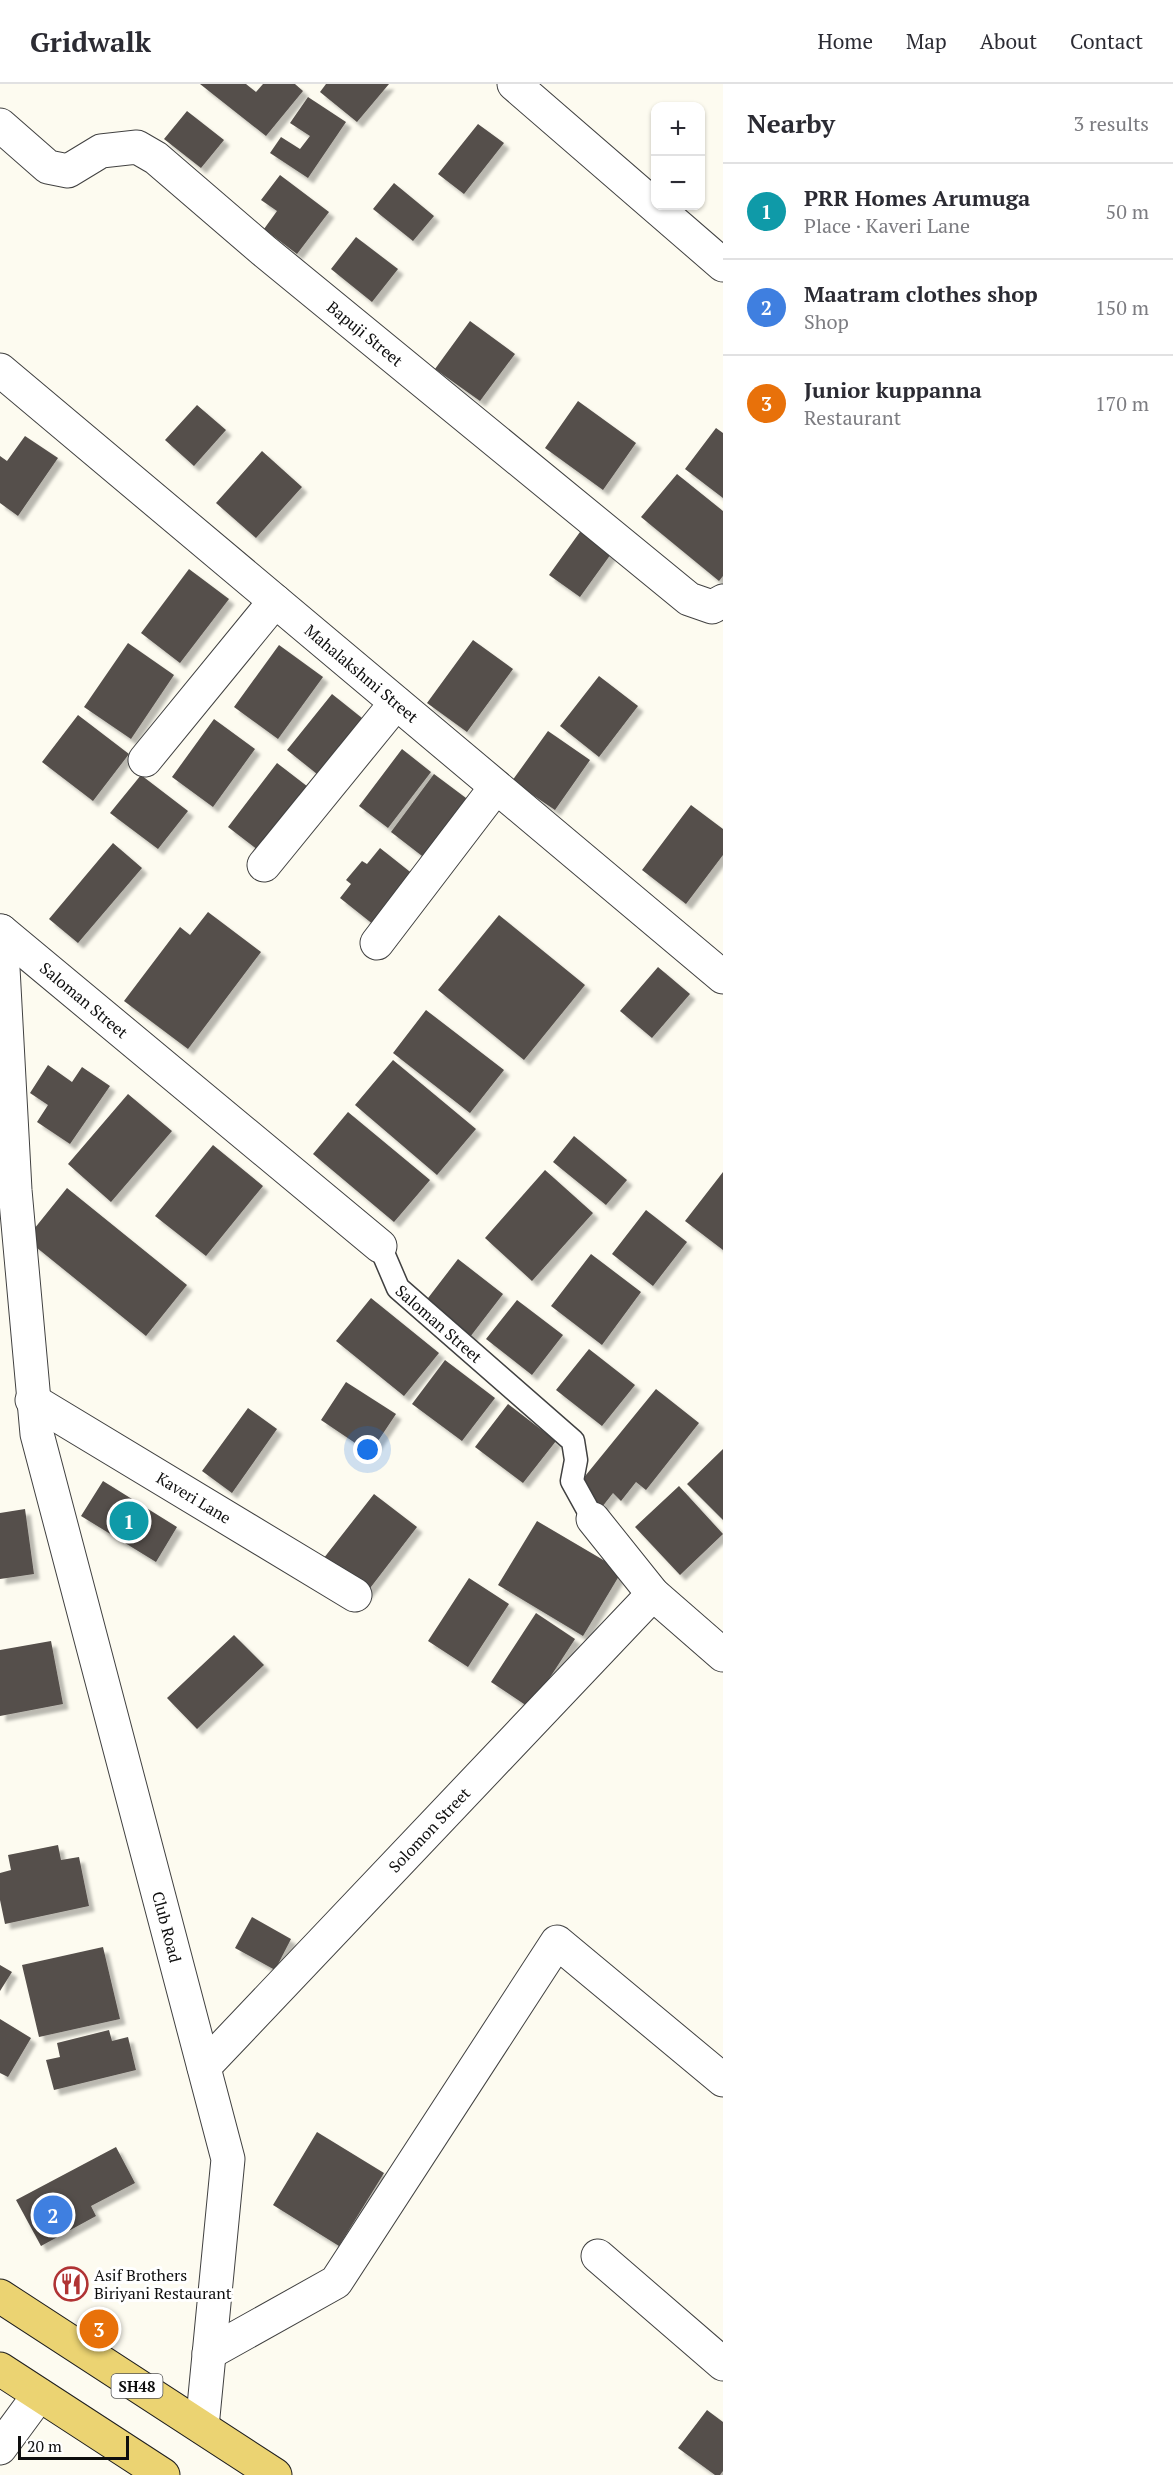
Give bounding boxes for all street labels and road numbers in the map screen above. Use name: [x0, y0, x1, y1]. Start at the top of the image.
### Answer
street label: Bapuji Street: [322, 296, 408, 371]
street label: Mahalakshmi Street: [300, 619, 423, 728]
street label: Saloman Street: [35, 957, 133, 1043]
street label: Saloman Street: [391, 1280, 487, 1368]
street label: Kaveri Lane: [152, 1467, 235, 1529]
street label: Solomon Street: [383, 1782, 475, 1877]
street label: Club Road: [147, 1889, 187, 1965]
road number: SH48: [112, 2374, 162, 2398]

